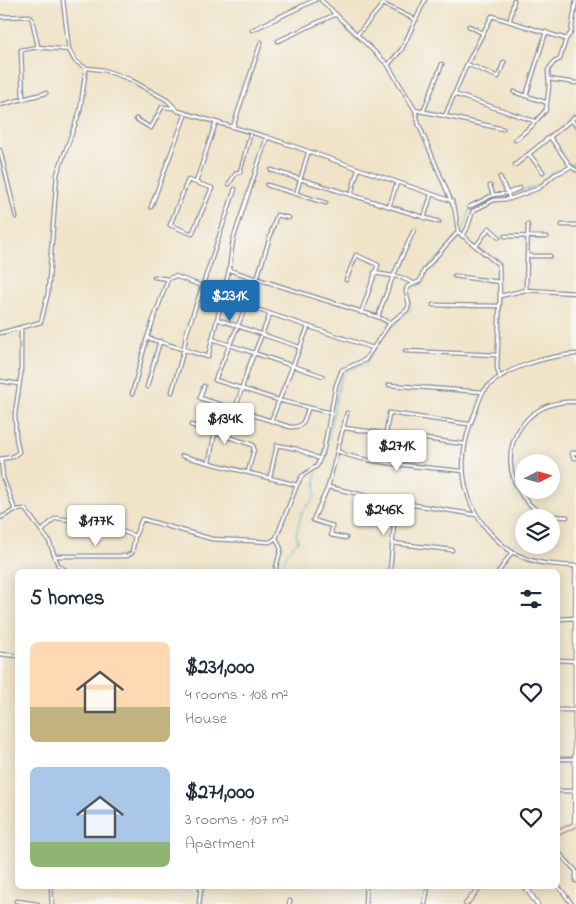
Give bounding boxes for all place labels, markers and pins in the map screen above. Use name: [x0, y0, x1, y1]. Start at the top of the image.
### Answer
pin: $231K: [195, 280, 265, 322]
pin: $134K: [190, 402, 260, 445]
pin: $271K: [362, 430, 432, 472]
pin: $246K: [349, 494, 419, 536]
pin: $177K: [61, 504, 131, 547]

